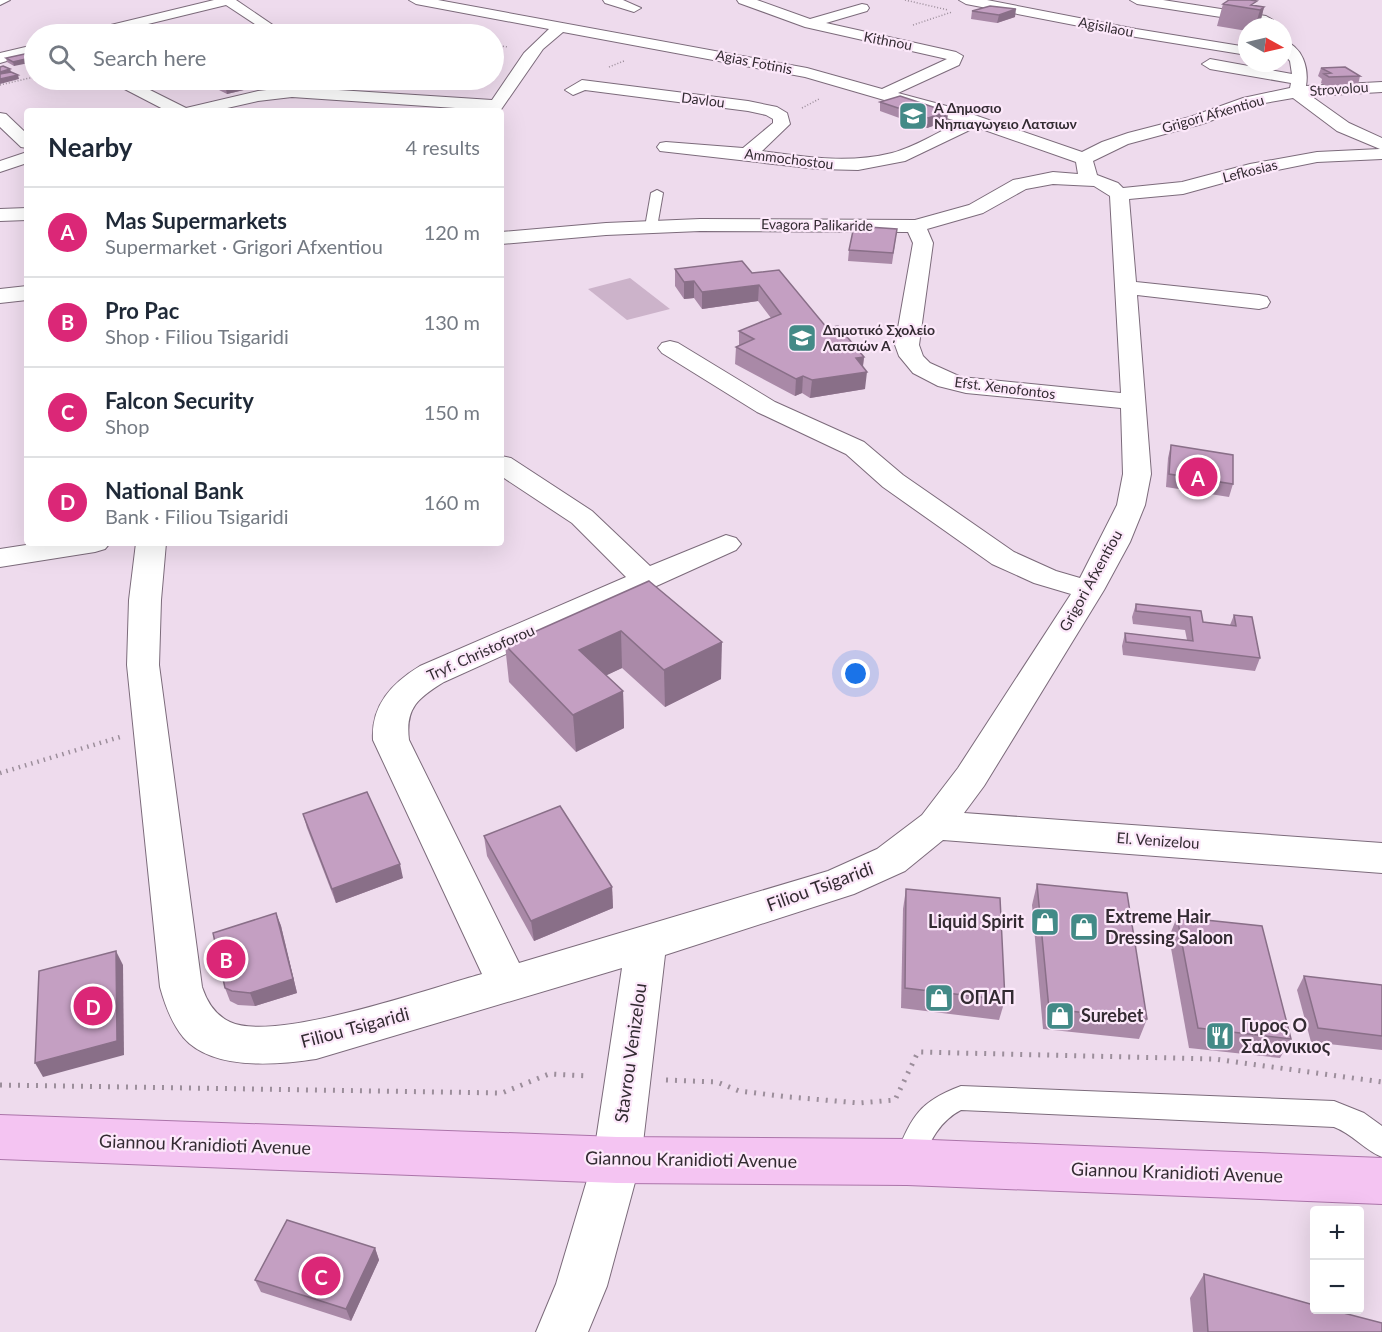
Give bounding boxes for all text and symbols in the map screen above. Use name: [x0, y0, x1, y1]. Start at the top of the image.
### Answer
street label: Agisilaou: [1077, 13, 1135, 40]
north arrow: [1238, 18, 1292, 72]
search box: [24, 24, 504, 90]
street label: Kithnou: [862, 27, 914, 54]
icon: search: [45, 41, 78, 74]
text: Search here: [93, 44, 206, 71]
street label: Agias Fotinis: [714, 46, 794, 77]
street label: Strovolou: [1309, 78, 1369, 99]
street label: Davlou: [680, 88, 726, 111]
street label: Grigori Afxentiou: [1160, 91, 1266, 136]
place label: Α Δημοσιο Νηπιαγωγειο Λατσιων: [933, 99, 1078, 132]
school or university icon: Α Δημοσιο Νηπιαγωγειο Λατσιων: [897, 100, 929, 132]
text: Nearby: [48, 131, 133, 163]
text: 4 results: [405, 135, 480, 159]
street label: Ammochostou: [744, 145, 835, 172]
street label: Lefkosias: [1221, 155, 1279, 186]
text: Mas Supermarkets: [105, 207, 287, 234]
street label: Evagora Palikaride: [761, 215, 873, 234]
text: A: [61, 220, 74, 244]
text: 120 m: [424, 220, 480, 244]
text: Supermarket · Grigori Afxentiou: [105, 234, 383, 258]
text: Pro Pac: [105, 297, 179, 324]
text: B: [61, 310, 74, 334]
text: 130 m: [424, 310, 480, 334]
place label: Δημοτικό Σχολείο Λατσιών Α΄: [822, 321, 935, 354]
school or university icon: Δημοτικό Σχολείο Λατσιών Α΄: [786, 322, 818, 354]
text: Shop · Filiou Tsigaridi: [105, 324, 289, 348]
street label: Efst. Xenofontos: [954, 373, 1056, 402]
text: Falcon Security: [105, 387, 254, 414]
text: C: [61, 400, 74, 424]
text: 150 m: [424, 400, 480, 424]
text: Shop: [105, 414, 149, 438]
pin: A: [1178, 454, 1218, 500]
text: National Bank: [105, 477, 244, 504]
text: D: [60, 490, 75, 514]
text: 160 m: [424, 490, 480, 514]
text: Bank · Filiou Tsigaridi: [105, 504, 288, 528]
street label: Grigori Afxentiou: [1055, 527, 1125, 634]
street label: Tryf. Christoforou: [424, 620, 537, 684]
your location: [841, 659, 870, 688]
street label: El. Venizelou: [1116, 828, 1200, 852]
street label: Filiou Tsigaridi: [763, 857, 876, 915]
place label: Extreme Hair Dressing Saloon: [1105, 905, 1233, 948]
shop icon: Liquid Spirit: [1029, 906, 1061, 938]
place label: Liquid Spirit: [928, 910, 1024, 932]
shop icon: Extreme Hair Dressing Saloon: [1068, 911, 1100, 943]
pin: B: [206, 936, 246, 982]
street label: Stavrou Venizelou: [609, 982, 651, 1124]
shop icon: ΟΠΑΠ: [923, 982, 955, 1014]
pin: D: [74, 984, 112, 1028]
place label: ΟΠΑΠ: [960, 986, 1015, 1008]
shop icon: Surebet: [1044, 1000, 1076, 1032]
street label: Filiou Tsigaridi: [298, 1002, 411, 1052]
place label: Surebet: [1081, 1004, 1144, 1026]
place label: Γυρος Ο Σαλονικιος: [1241, 1014, 1331, 1057]
restaurant icon: Γυρος Ο Σαλονικιος: [1204, 1020, 1236, 1052]
street label: Giannou Kranidioti Avenue: [99, 1129, 311, 1159]
street label: Giannou Kranidioti Avenue: [585, 1146, 797, 1172]
street label: Giannou Kranidioti Avenue: [1071, 1157, 1283, 1187]
map controls: [1310, 1206, 1364, 1314]
button: +: [1310, 1206, 1364, 1260]
pin: C: [302, 1254, 340, 1298]
button: −: [1310, 1260, 1364, 1314]

